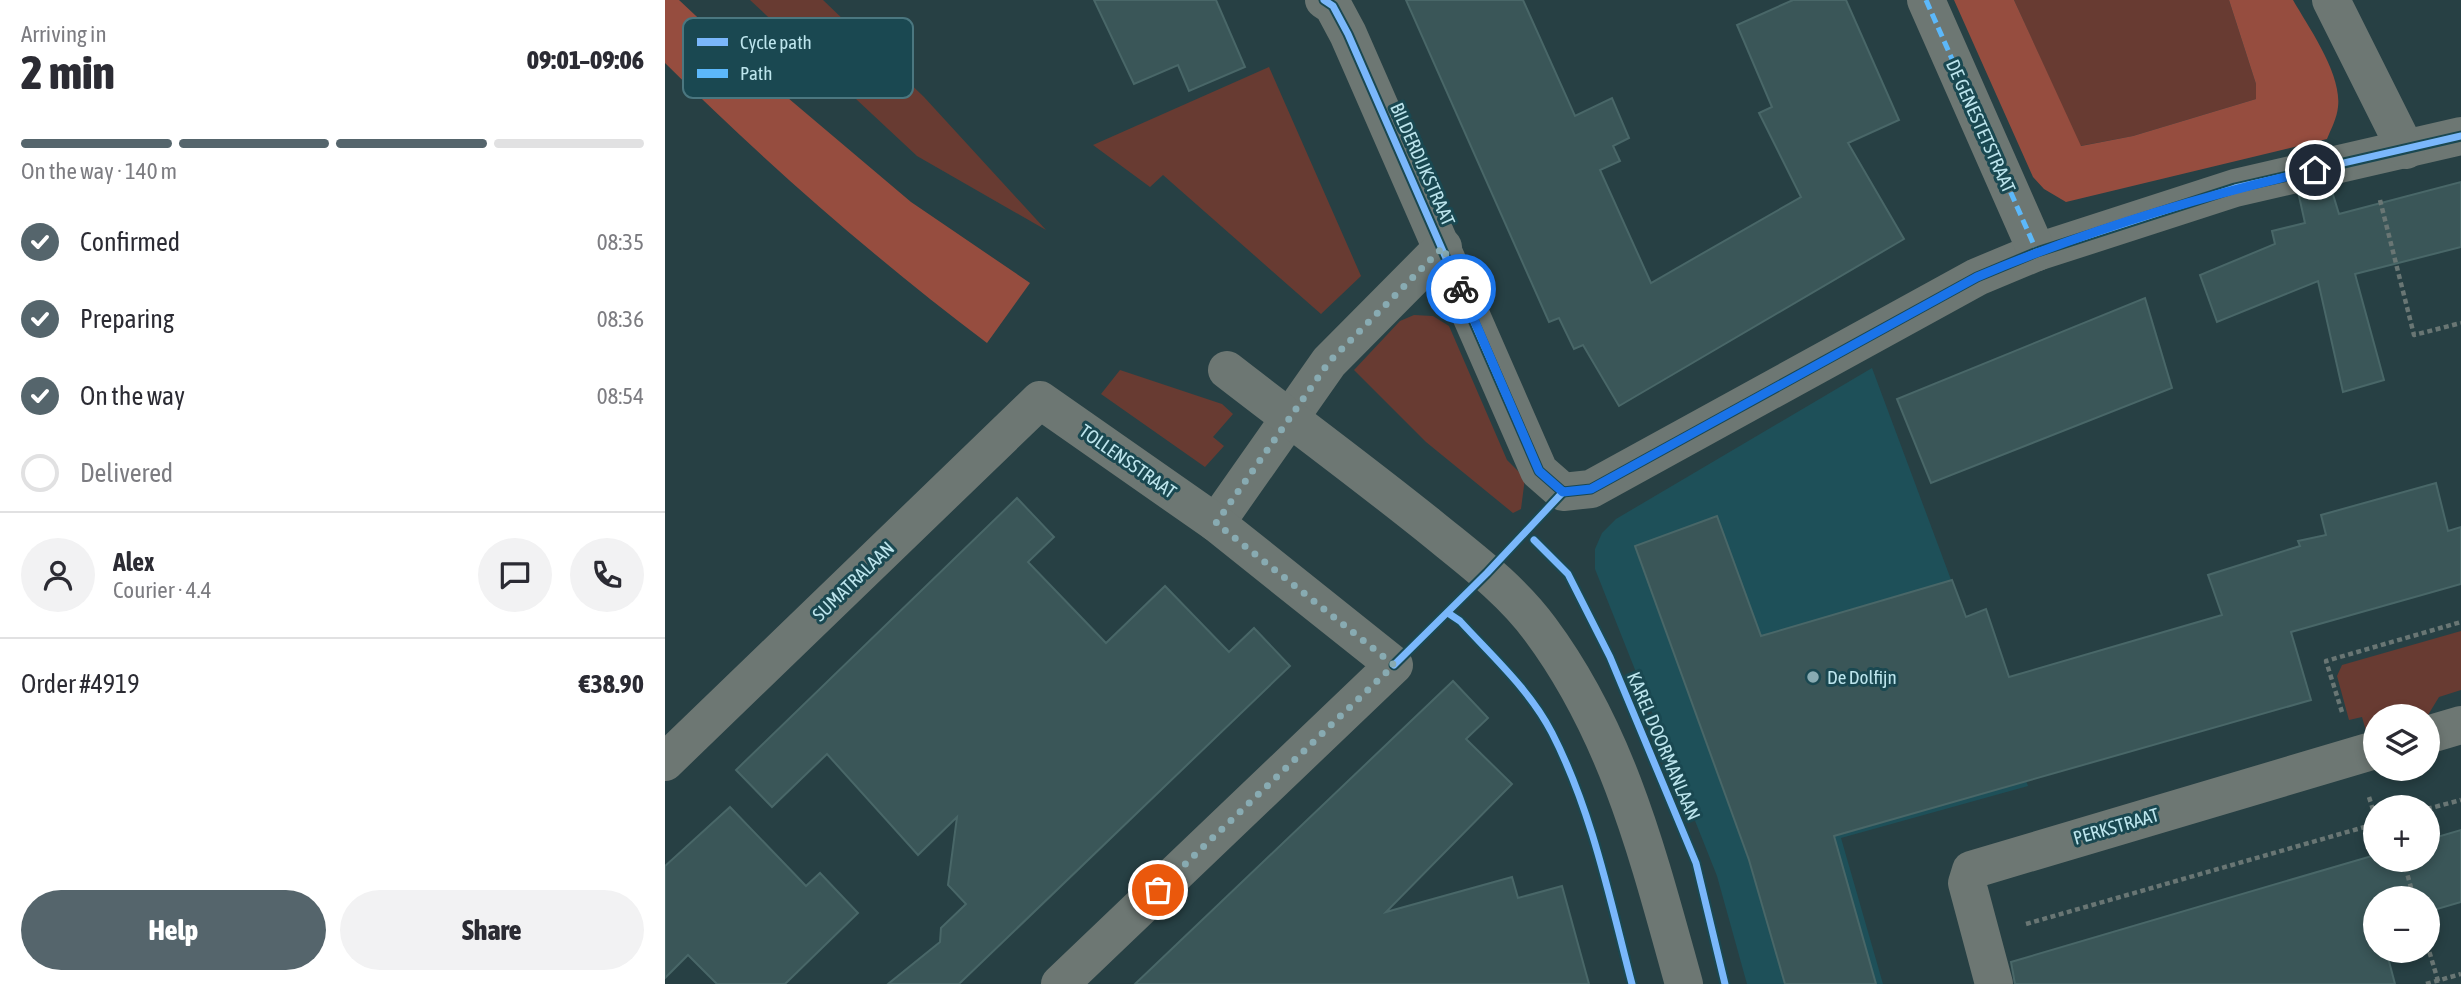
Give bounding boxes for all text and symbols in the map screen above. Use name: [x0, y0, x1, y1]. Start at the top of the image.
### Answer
legend: [683, 18, 913, 98]
text: Arriving in: [21, 21, 107, 47]
text: Cycle path: [740, 31, 812, 53]
text: 09:01–09:06: [527, 45, 644, 75]
text: 2 min: [21, 46, 115, 99]
street label: DE GENESTETSTRAAT: [1942, 56, 2021, 197]
text: Path: [740, 62, 772, 84]
street label: BILDERDIJKSTRAAT: [1386, 99, 1460, 230]
pin: [2285, 140, 2345, 200]
icon: home: [2296, 151, 2334, 189]
text: On the way · 140 m: [21, 158, 177, 184]
icon: check: [21, 223, 59, 261]
text: Confirmed: [80, 227, 180, 257]
text: 08:35: [597, 229, 644, 255]
courier: [1426, 254, 1496, 324]
icon: bike: [1442, 270, 1480, 308]
icon: check: [21, 300, 59, 338]
text: Preparing: [80, 304, 174, 334]
text: 08:36: [597, 306, 644, 332]
icon: check: [21, 377, 59, 415]
text: On the way: [80, 381, 185, 411]
text: 08:54: [597, 383, 644, 409]
street label: TOLLENSSTRAAT: [1075, 420, 1181, 503]
text: Delivered: [80, 458, 173, 488]
street label: SUMATRALAAN: [808, 537, 898, 625]
button: person: [21, 538, 95, 612]
button: chat: [478, 538, 552, 612]
button: phone: [570, 538, 644, 612]
text: Alex: [113, 547, 154, 577]
text: Courier · 4.4: [113, 577, 212, 603]
place label: De Dolfijn: [1827, 666, 1897, 688]
text: Order #4919: [21, 669, 140, 699]
text: €38.90: [579, 669, 644, 699]
street label: KAREL DOORMANLAAN: [1623, 669, 1705, 823]
marker: De Dolfijn: [1805, 669, 1821, 685]
map controls: [2363, 704, 2440, 963]
button: layers: [2363, 704, 2440, 781]
button: +: [2363, 795, 2440, 872]
street label: PERKSTRAAT: [2071, 803, 2162, 849]
pin: [1128, 860, 1188, 920]
icon: bag: [1139, 871, 1177, 909]
button: −: [2363, 886, 2440, 963]
button: Help: [21, 890, 326, 970]
button: Share: [340, 890, 644, 970]

